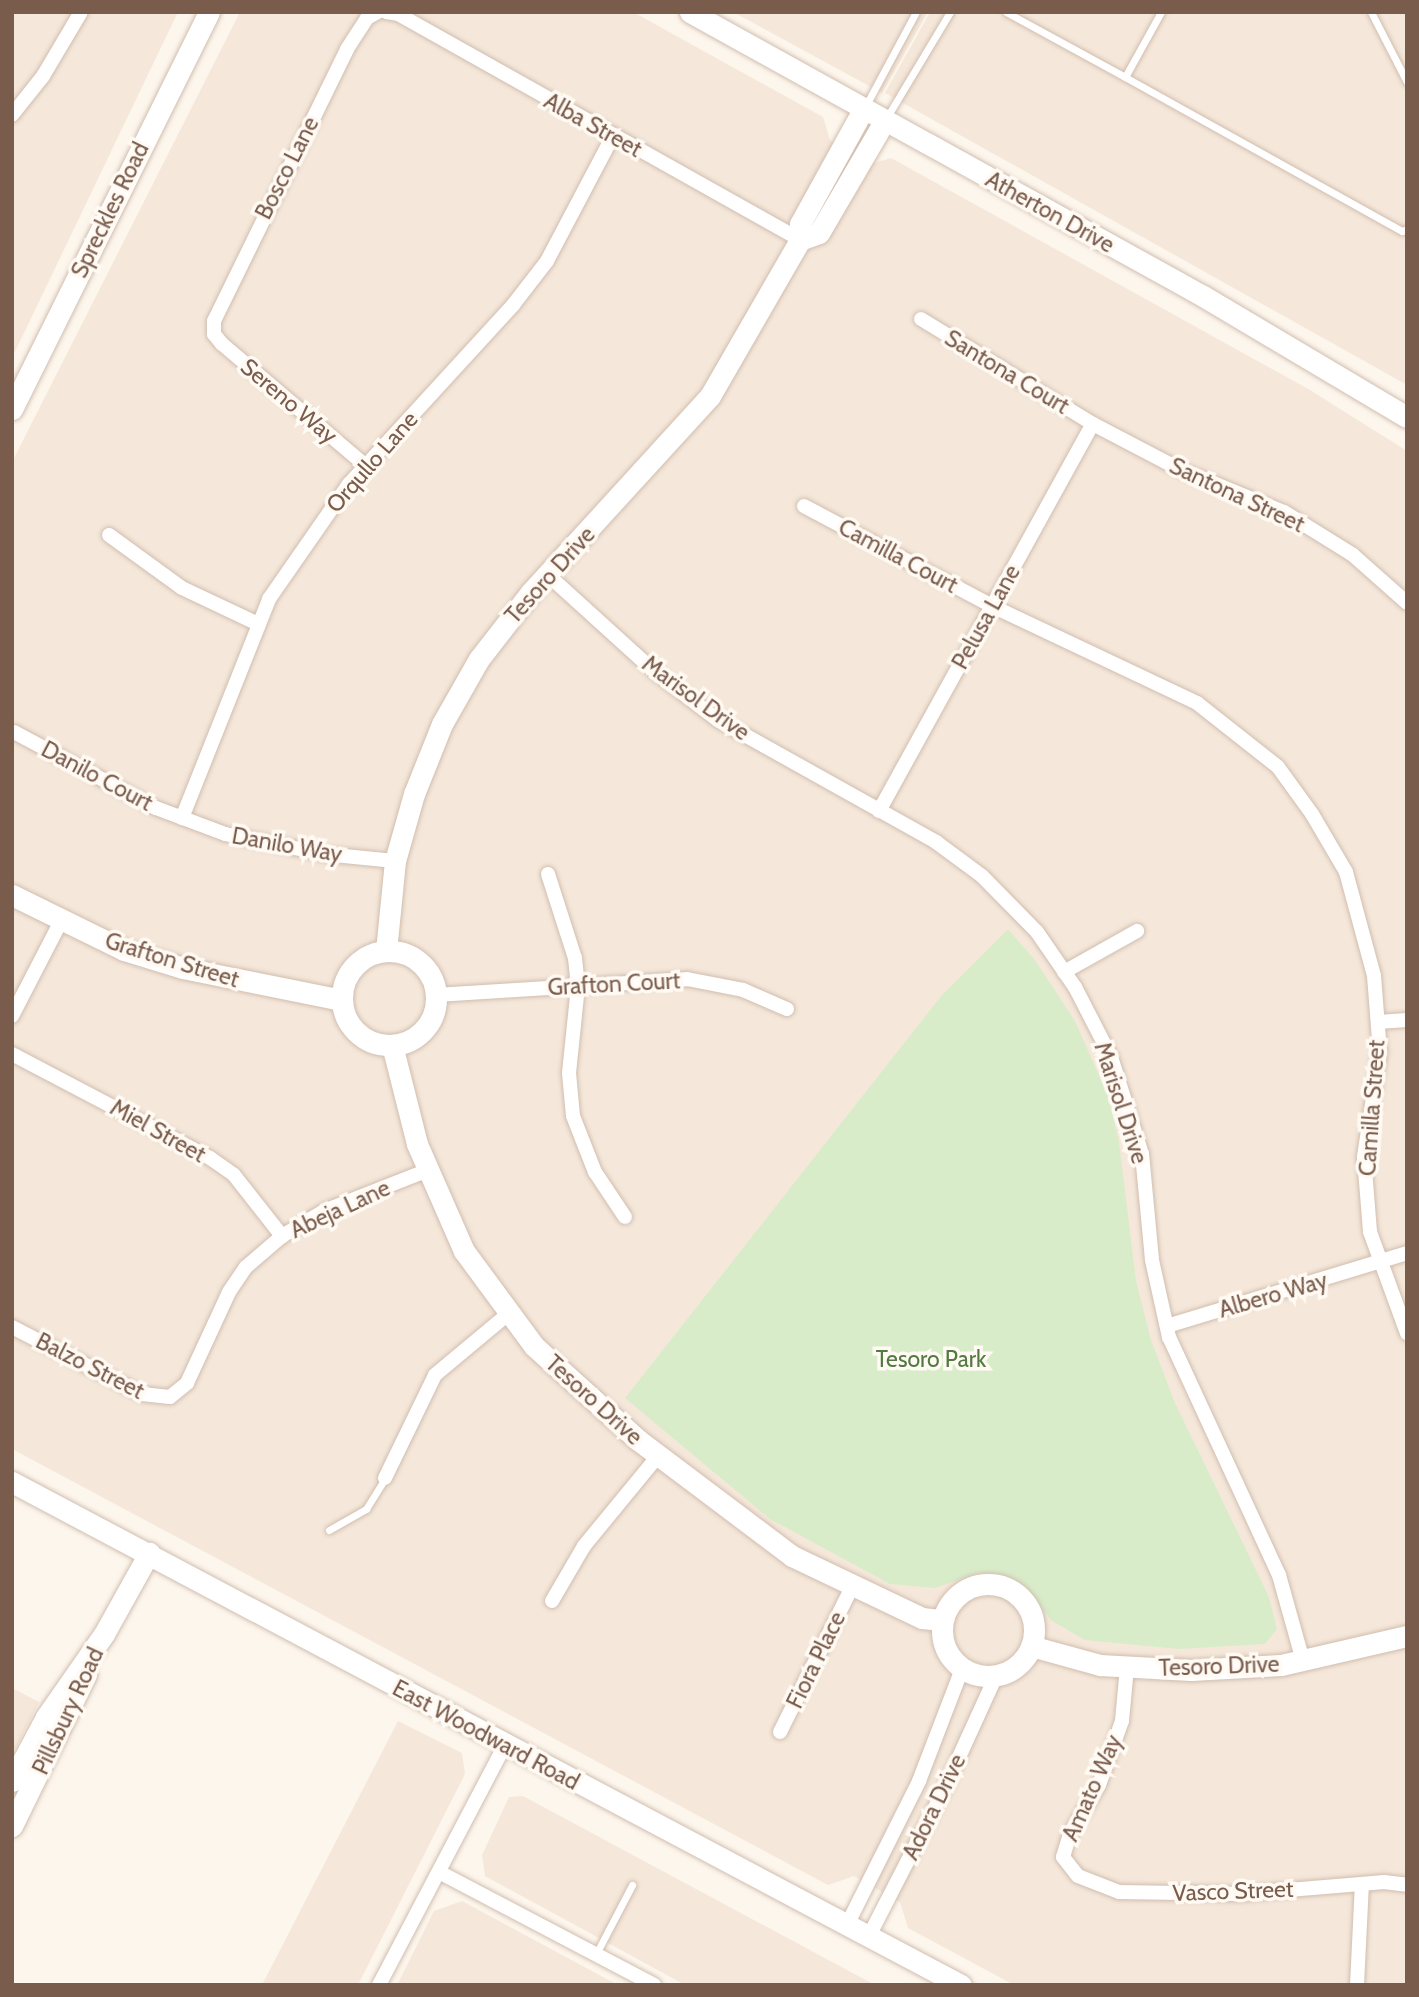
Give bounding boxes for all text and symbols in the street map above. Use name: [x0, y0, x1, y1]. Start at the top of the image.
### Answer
street label: Alba Street: [539, 87, 647, 163]
street label: Bosco Lane: [249, 112, 325, 224]
street label: Spreckles Road: [65, 138, 155, 282]
street label: Atherton Drive: [981, 165, 1119, 259]
street label: Santona Court: [940, 324, 1074, 420]
street label: Sereno Way: [235, 353, 343, 449]
street label: Orqullo Lane: [321, 406, 423, 518]
street label: Santona Street: [1165, 452, 1309, 538]
street label: Camilla Court: [834, 513, 962, 599]
street label: Tesoro Drive: [499, 521, 601, 629]
street label: Pelusa Lane: [946, 560, 1026, 674]
street label: Marisol Drive: [637, 650, 755, 746]
street label: Danilo Court: [37, 735, 157, 817]
street label: Danilo Way: [230, 822, 344, 868]
street label: Grafton Street: [102, 927, 242, 993]
street label: Grafton Court: [547, 967, 681, 1001]
street label: Marisol Drive: [1088, 1039, 1154, 1167]
street label: Camilla Street: [1353, 1039, 1391, 1177]
street label: Miel Street: [105, 1094, 211, 1168]
street label: Abeja Lane: [286, 1174, 394, 1244]
street label: Albero Way: [1215, 1266, 1331, 1324]
street label: Balzo Street: [31, 1327, 149, 1405]
park label: Tesoro Park: [876, 1345, 986, 1373]
street label: Tesoro Drive: [540, 1349, 648, 1451]
street label: Fiora Place: [781, 1607, 851, 1713]
street label: Pillsbury Road: [27, 1643, 109, 1779]
street label: Tesoro Drive: [1158, 1650, 1280, 1682]
street label: East Woodward Road: [388, 1674, 584, 1796]
street label: Amato Way: [1056, 1730, 1128, 1846]
street label: Adora Drive: [897, 1750, 971, 1864]
street label: Vasco Street: [1172, 1875, 1294, 1907]

